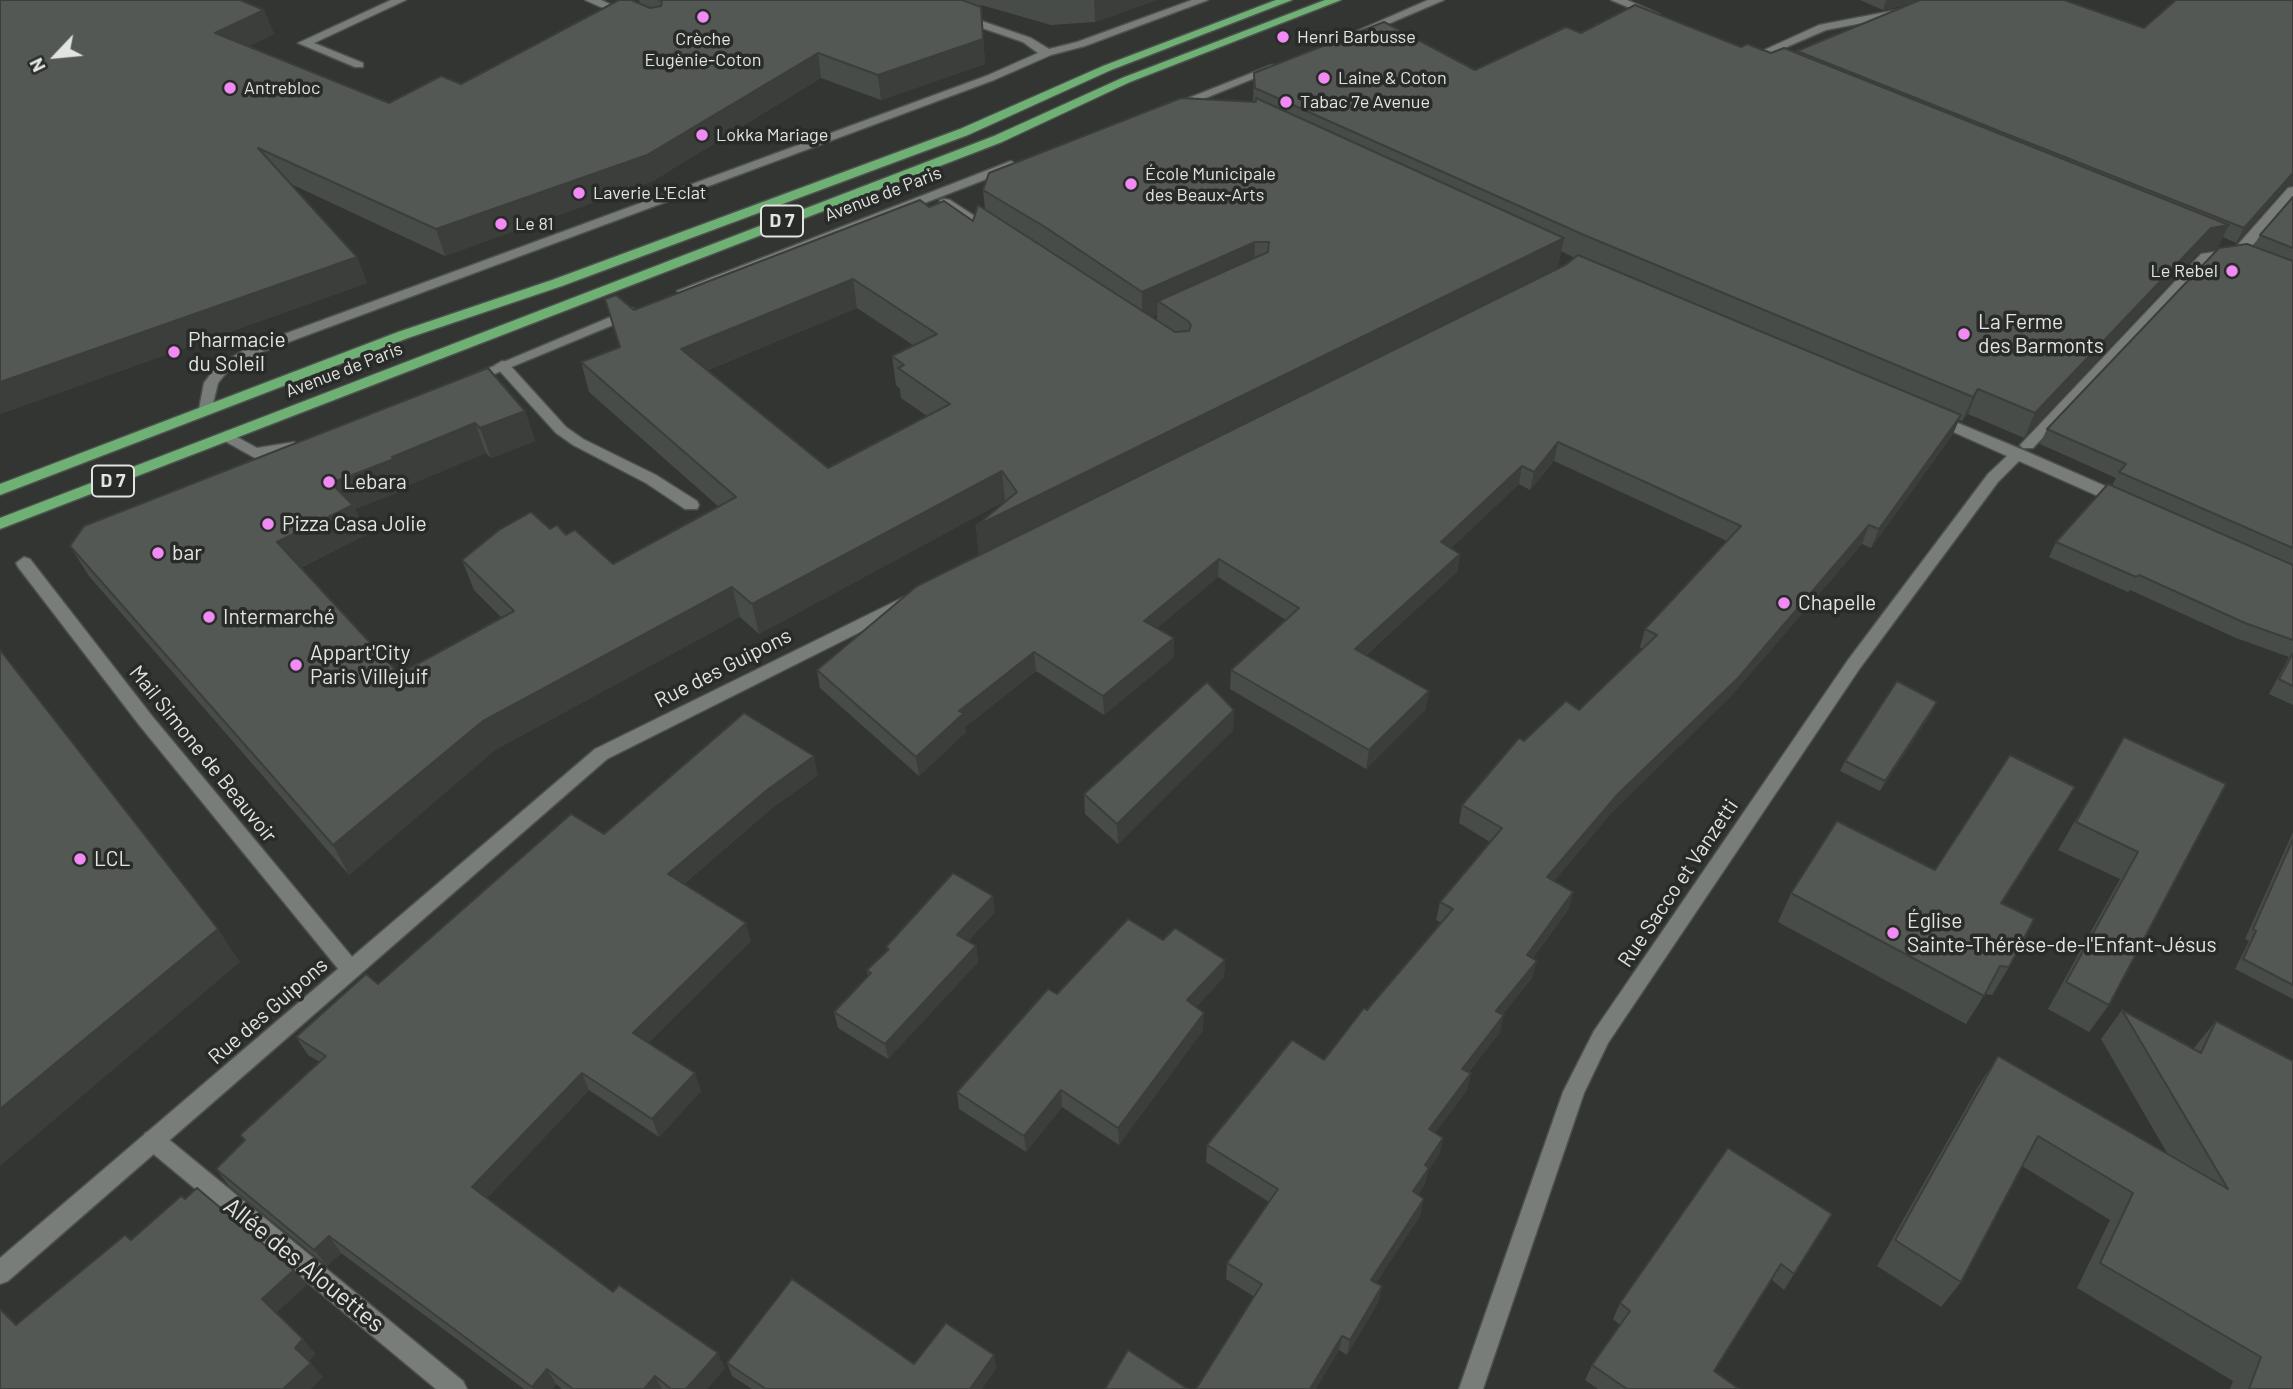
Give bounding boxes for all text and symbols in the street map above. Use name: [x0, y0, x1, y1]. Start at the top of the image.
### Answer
marker: Crèche Eugènie-Coton: [695, 9, 711, 25]
north arrow: [21, 21, 91, 91]
place label: Henri Barbusse: [1297, 26, 1416, 48]
place label: Crèche Eugènie-Coton: [644, 28, 762, 70]
marker: Henri Barbusse: [1275, 29, 1291, 45]
text: N: [24, 55, 50, 76]
place label: Laine & Coton: [1338, 67, 1447, 89]
marker: Laine & Coton: [1316, 70, 1332, 86]
place label: Antrebloc: [244, 77, 320, 99]
marker: Antrebloc: [222, 80, 238, 96]
place label: Tabac 7e Avenue: [1300, 91, 1430, 113]
marker: Tabac 7e Avenue: [1278, 94, 1294, 110]
place label: Lokka Mariage: [716, 124, 828, 146]
marker: Lokka Mariage: [694, 127, 710, 143]
street label: Avenue de Paris: [822, 162, 944, 226]
place label: École Municipale des Beaux-Arts: [1145, 163, 1276, 206]
marker: École Municipale des Beaux-Arts: [1123, 176, 1139, 192]
place label: Laverie L'Eclat: [593, 182, 706, 204]
marker: Laverie L'Eclat: [571, 185, 587, 201]
road number: D 7: [761, 206, 803, 236]
place label: Le 81: [515, 213, 554, 235]
marker: Le 81: [493, 216, 509, 232]
place label: Le Rebel: [2151, 260, 2218, 282]
marker: Le Rebel: [2224, 263, 2240, 279]
place label: La Ferme des Barmonts: [1978, 309, 2104, 359]
marker: La Ferme des Barmonts: [1956, 326, 1972, 342]
place label: Pharmacie du Soleil: [188, 327, 286, 377]
street label: Avenue de Paris: [283, 338, 405, 402]
marker: Pharmacie du Soleil: [166, 344, 182, 360]
road number: D 7: [92, 466, 134, 496]
place label: Lebara: [343, 469, 407, 495]
marker: Lebara: [321, 474, 337, 490]
place label: Pizza Casa Jolie: [282, 511, 427, 537]
marker: Pizza Casa Jolie: [260, 516, 276, 532]
place label: bar: [172, 540, 202, 566]
marker: bar: [150, 545, 166, 561]
place label: Chapelle: [1798, 590, 1876, 616]
marker: Chapelle: [1776, 595, 1792, 611]
place label: Intermarché: [223, 604, 335, 630]
marker: Intermarché: [201, 609, 217, 625]
street label: Rue des Guipons: [650, 623, 796, 713]
place label: Appart'City Paris Villejuif: [310, 640, 428, 690]
marker: Appart'City Paris Villejuif: [288, 657, 304, 673]
street label: Mail Simone de Beauvoir: [124, 661, 282, 847]
street label: Rue Sacco et Vanzetti: [1612, 794, 1744, 972]
place label: LCL: [94, 846, 131, 872]
marker: LCL: [72, 851, 88, 867]
place label: Église Sainte-Thérèse-de-l'Enfant-Jésus: [1907, 908, 2217, 958]
marker: Église Sainte-Thérèse-de-l'Enfant-Jésus: [1885, 925, 1901, 941]
street label: Rue des Guipons: [203, 952, 333, 1070]
street label: Allée des Alouettes: [218, 1192, 390, 1338]

